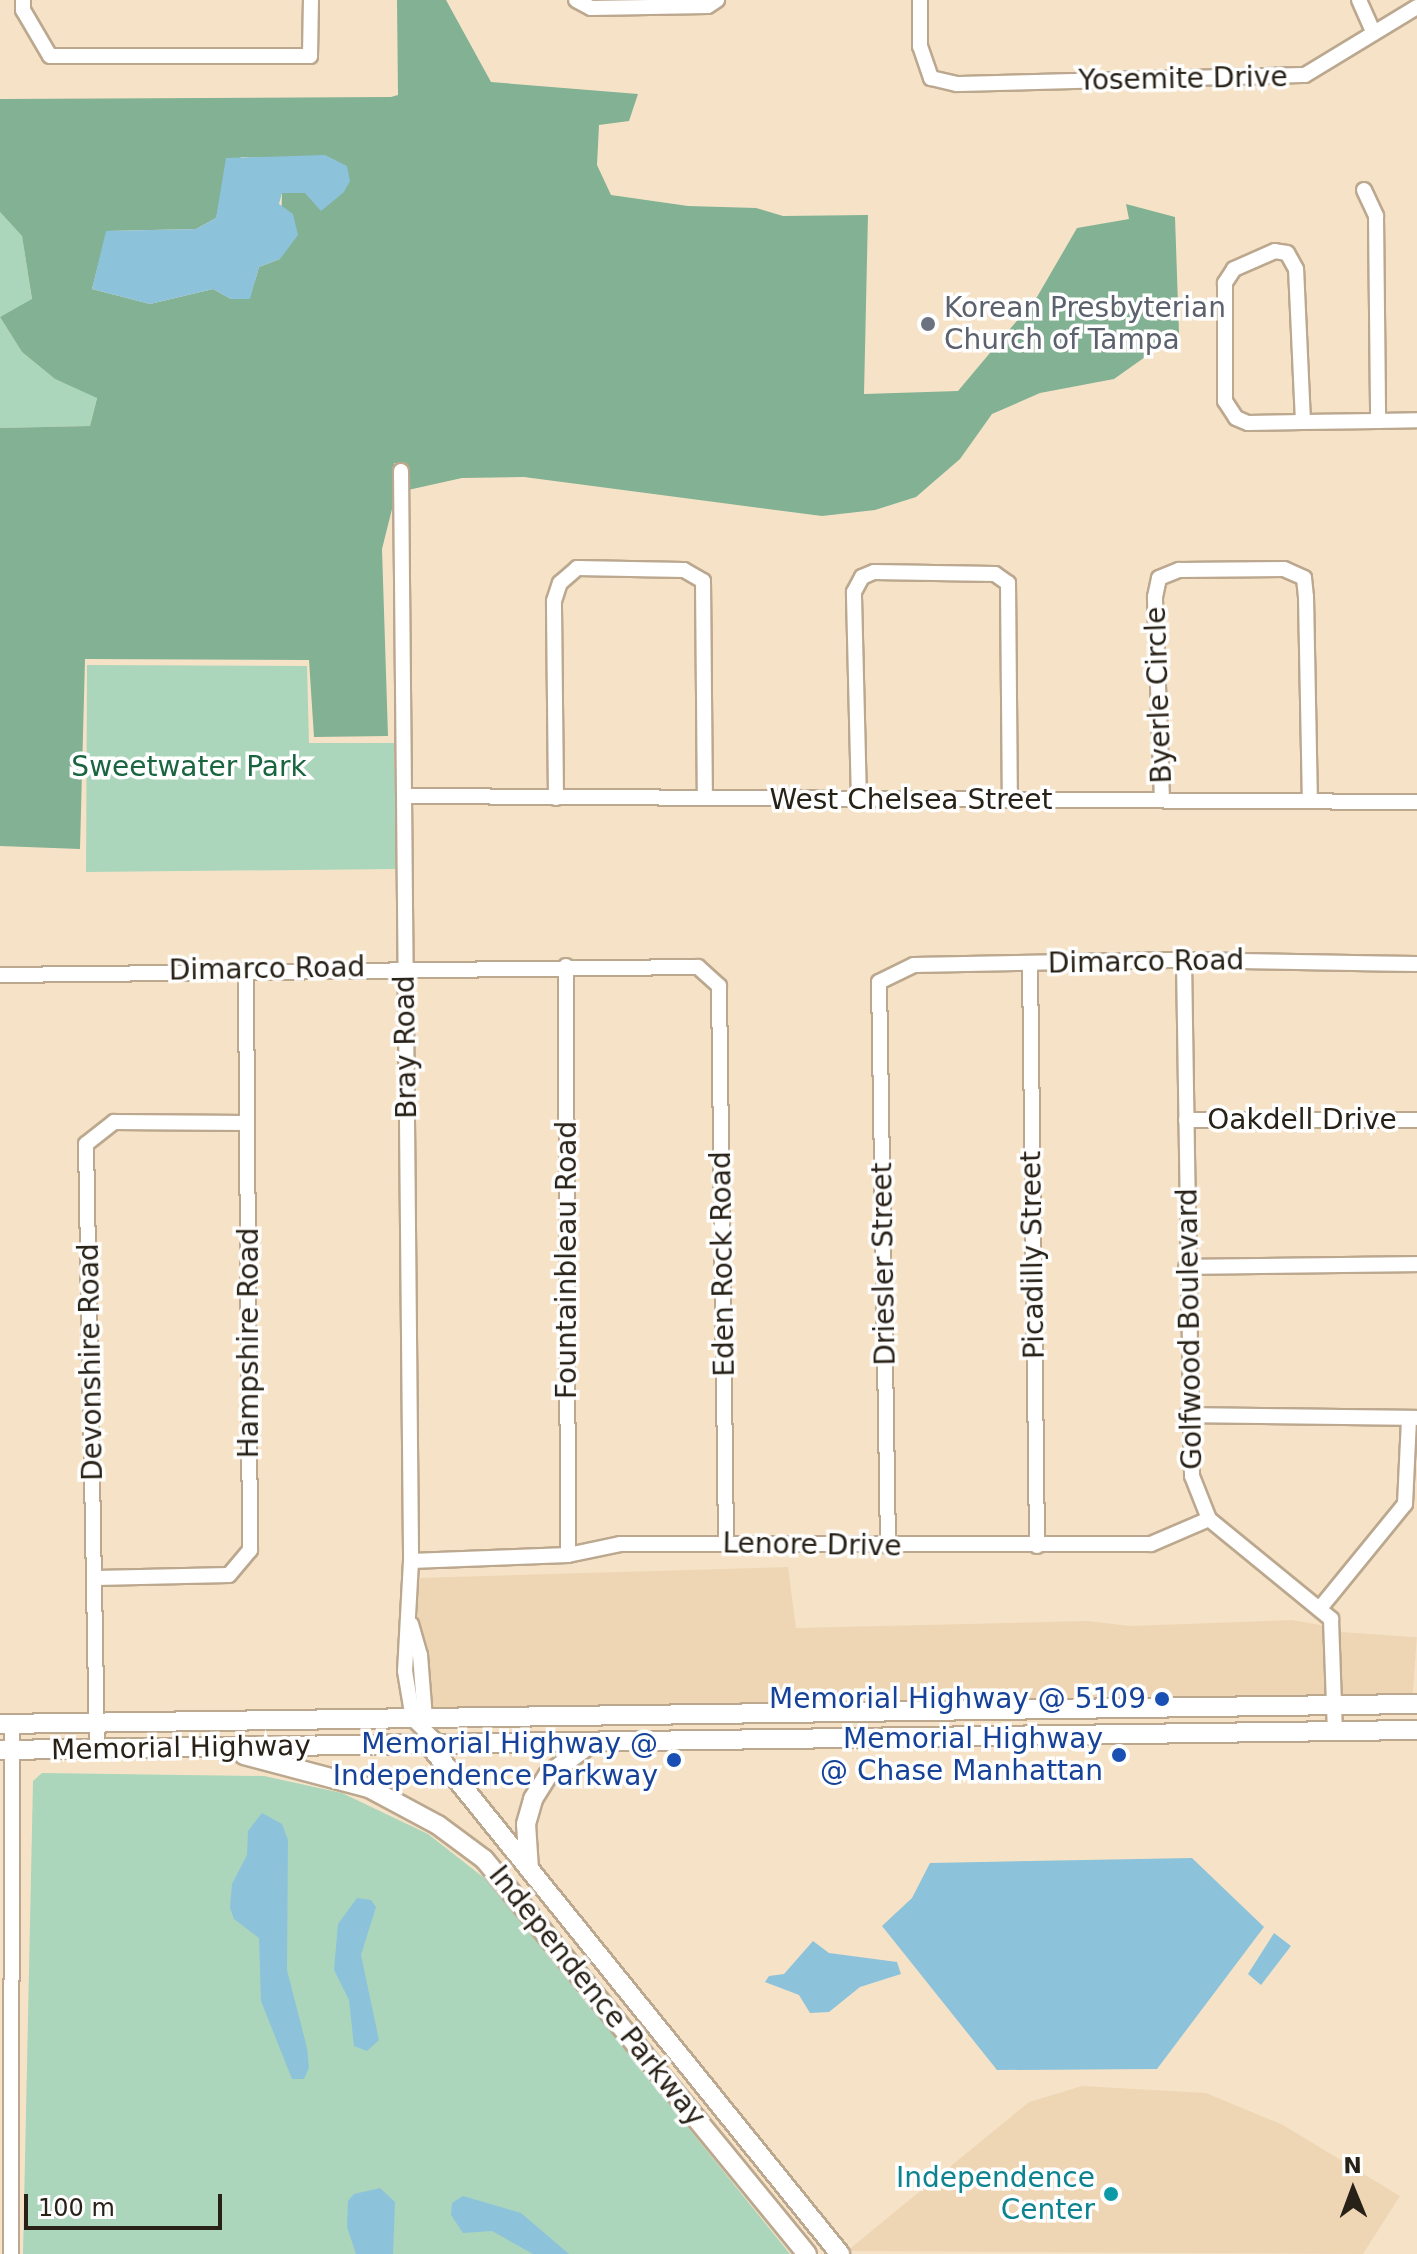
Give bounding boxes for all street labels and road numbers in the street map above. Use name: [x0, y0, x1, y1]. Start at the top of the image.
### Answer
street label: Yosemite Drive: [1078, 60, 1288, 98]
street label: Byerle Circle: [1139, 606, 1179, 784]
street label: West Chelsea Street: [770, 783, 1052, 817]
street label: Dimarco Road: [1048, 943, 1244, 981]
street label: Dimarco Road: [169, 950, 365, 988]
street label: Bray Road: [388, 975, 424, 1119]
street label: Oakdell Drive: [1207, 1103, 1397, 1137]
street label: Fountainbleau Road: [550, 1121, 584, 1399]
street label: Eden Rock Road: [704, 1151, 742, 1377]
street label: Picadilly Street: [1014, 1151, 1052, 1359]
street label: Driesler Street: [865, 1162, 903, 1366]
street label: Golfwood Boulevard: [1171, 1188, 1209, 1470]
street label: Hampshire Road: [232, 1228, 266, 1458]
street label: Devonshire Road: [72, 1243, 110, 1481]
street label: Lenore Drive: [722, 1527, 902, 1563]
street label: Memorial Highway: [51, 1729, 311, 1767]
street label: Independence Parkway: [482, 1859, 712, 2133]

